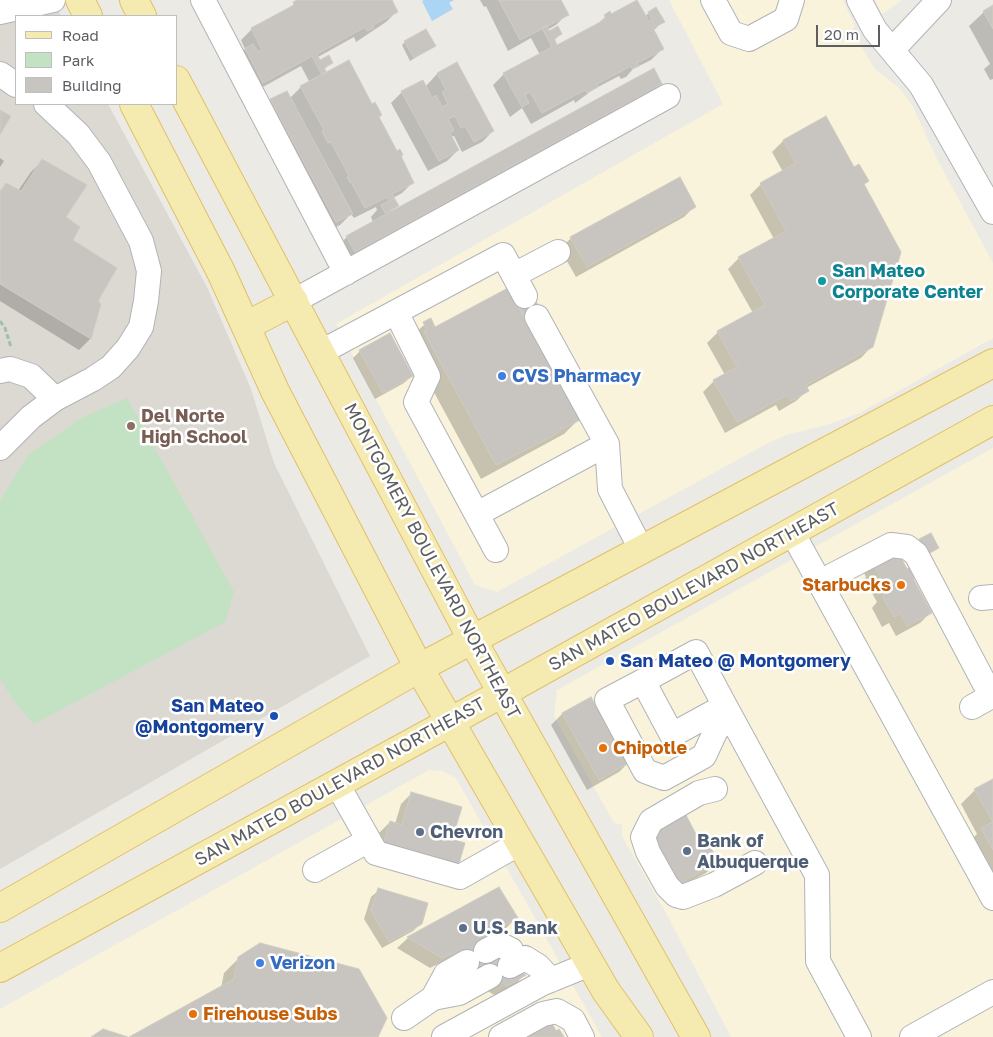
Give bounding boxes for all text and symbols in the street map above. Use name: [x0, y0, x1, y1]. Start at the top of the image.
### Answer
legend: [15, 15, 178, 105]
scale bar: [818, 15, 882, 47]
text: 20 m: [824, 25, 859, 43]
text: Road: [62, 26, 99, 44]
text: Park: [62, 51, 94, 69]
text: Building: [62, 76, 122, 94]
place label: San Mateo Corporate Center: [832, 260, 983, 302]
marker: San Mateo Corporate Center: [816, 275, 828, 287]
place label: CVS Pharmacy: [512, 365, 641, 387]
marker: CVS Pharmacy: [496, 370, 508, 382]
street label: MONTGOMERY BOULEVARD NORTHEAST: [339, 399, 525, 723]
place label: Del Norte High School: [141, 405, 247, 448]
marker: Del Norte High School: [125, 420, 137, 432]
street label: SAN MATEO BOULEVARD NORTHEAST: [545, 498, 843, 676]
place label: Starbucks: [802, 574, 891, 596]
marker: Starbucks: [895, 579, 907, 591]
place label: San Mateo @ Montgomery: [620, 650, 851, 672]
marker: San Mateo @ Montgomery: [604, 655, 616, 667]
street label: SAN MATEO BOULEVARD NORTHEAST: [191, 693, 489, 871]
place label: San Mateo @Montgomery: [135, 695, 264, 738]
marker: San Mateo @Montgomery: [268, 710, 280, 722]
place label: Chipotle: [613, 737, 687, 759]
marker: Chipotle: [597, 742, 609, 754]
place label: Chevron: [430, 821, 503, 843]
marker: Chevron: [414, 826, 426, 838]
place label: Bank of Albuquerque: [697, 830, 809, 872]
marker: Bank of Albuquerque: [681, 845, 693, 857]
place label: U.S. Bank: [473, 917, 558, 939]
marker: U.S. Bank: [457, 922, 469, 934]
place label: Verizon: [270, 952, 335, 974]
marker: Verizon: [254, 957, 266, 969]
place label: Firehouse Subs: [203, 1003, 338, 1025]
marker: Firehouse Subs: [187, 1008, 199, 1020]

